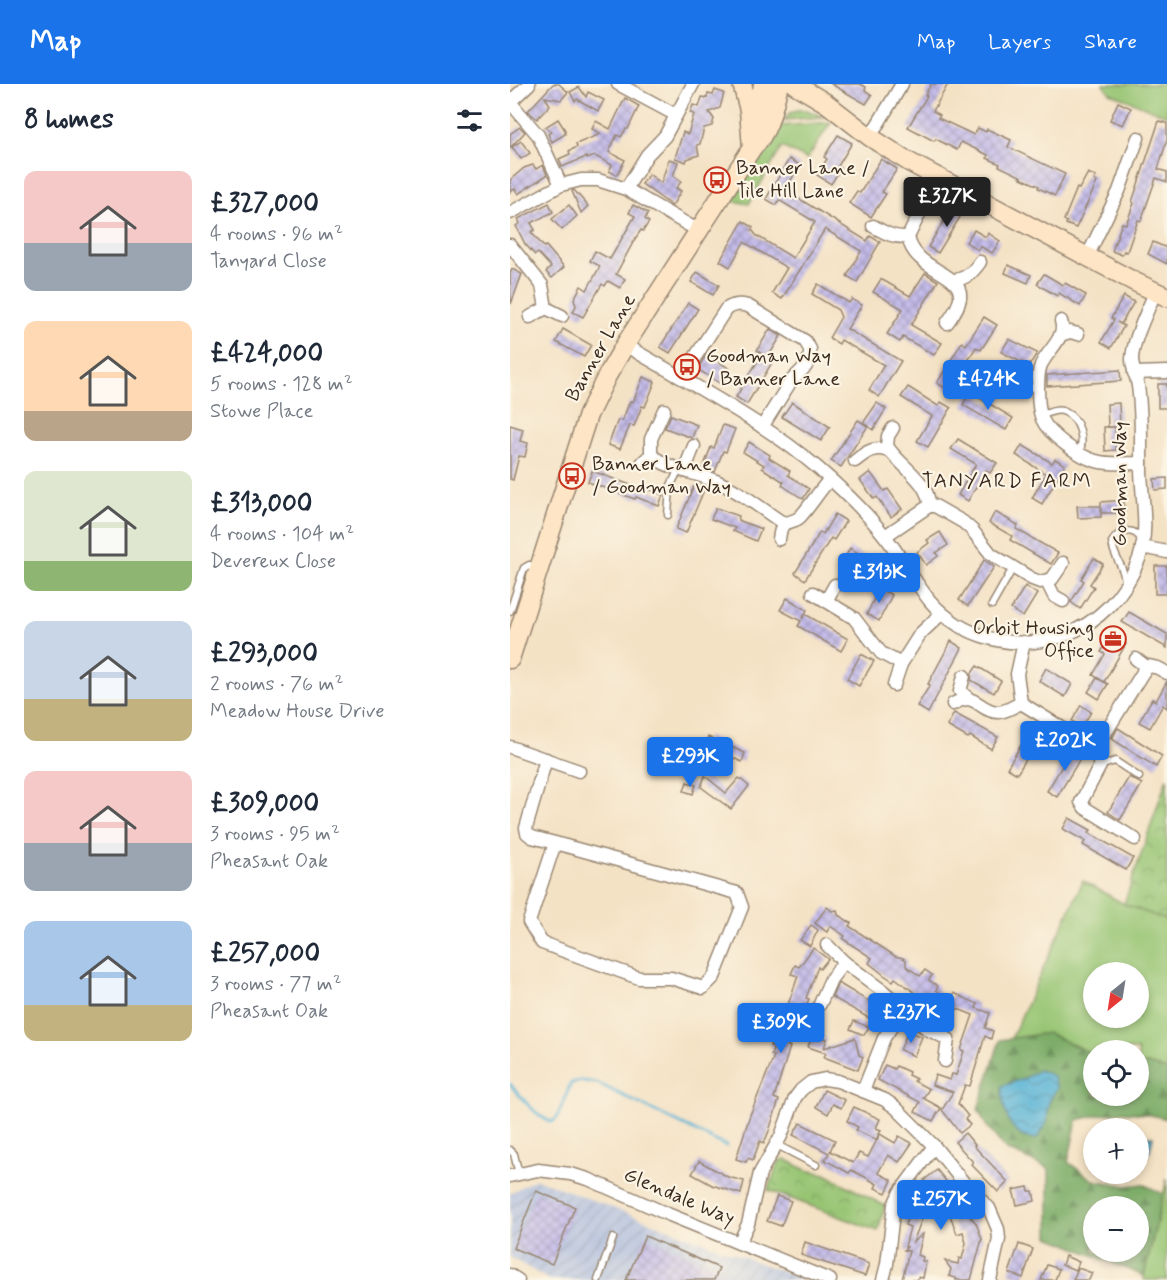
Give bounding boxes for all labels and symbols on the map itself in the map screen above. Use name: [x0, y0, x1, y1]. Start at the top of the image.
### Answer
place label: Banner Lane / Tile Hill Lane: [736, 155, 870, 205]
bus stop icon: Banner Lane / Tile Hill Lane: [702, 165, 732, 195]
pin: £327K: [905, 177, 989, 228]
street label: Banner Lane: [559, 289, 643, 407]
place label: Goodman Way / Banner Lane: [706, 343, 840, 393]
bus stop icon: Goodman Way / Banner Lane: [672, 352, 702, 382]
pin: £424K: [946, 360, 1030, 411]
street label: Goodman Way: [1107, 422, 1134, 546]
place label: Banner Lane / Goodman Way: [592, 451, 731, 501]
bus stop icon: Banner Lane / Goodman Way: [557, 461, 587, 491]
district label: TANYARD FARM: [922, 467, 1092, 495]
pin: £313K: [837, 553, 921, 604]
place label: Orbit Housing Office: [973, 615, 1094, 665]
office icon: Orbit Housing Office: [1098, 624, 1128, 654]
pin: £202K: [1023, 721, 1107, 772]
pin: £293K: [648, 737, 732, 788]
north arrow: [1083, 962, 1149, 1028]
pin: £237K: [869, 993, 953, 1044]
pin: £309K: [739, 1003, 823, 1054]
street label: Glendale Way: [619, 1162, 739, 1232]
pin: £257K: [899, 1180, 983, 1231]

